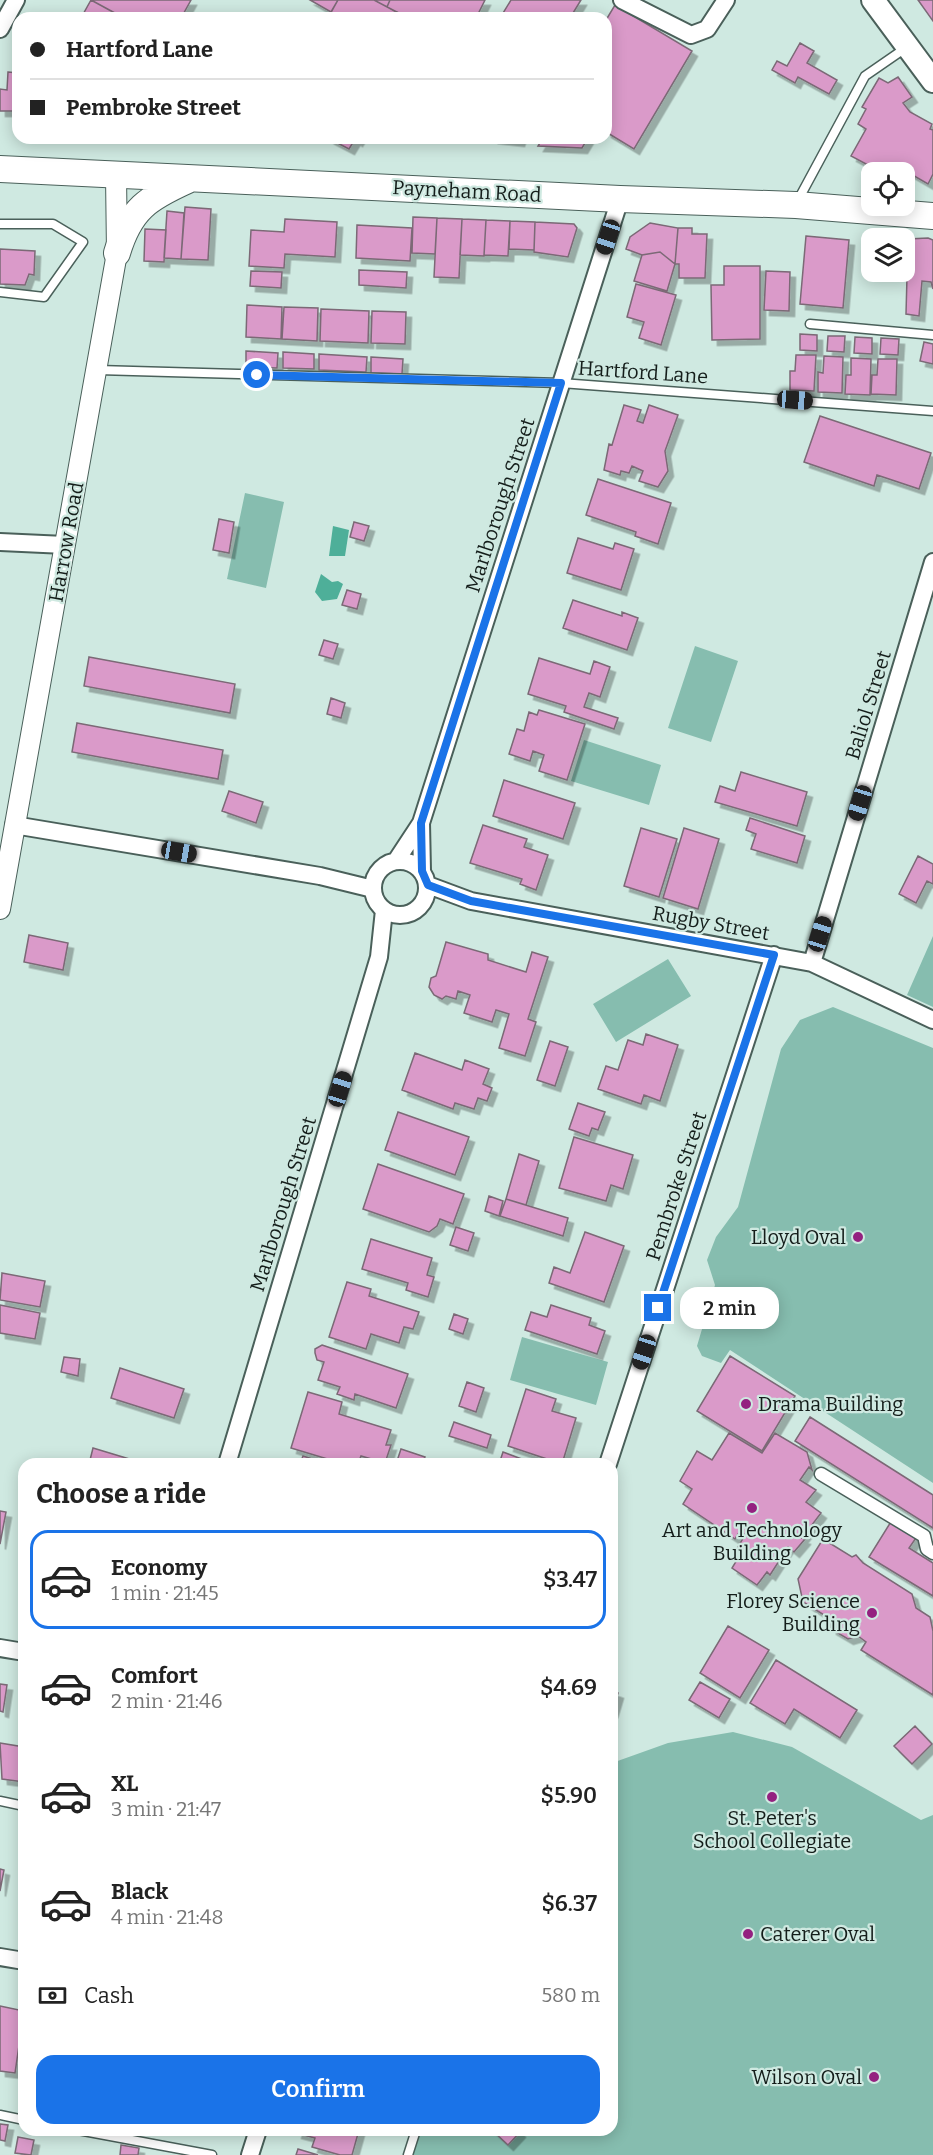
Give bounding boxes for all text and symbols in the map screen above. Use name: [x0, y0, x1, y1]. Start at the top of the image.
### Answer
text: Hartford Lane: [66, 36, 213, 63]
text: Pembroke Street: [66, 94, 241, 121]
map controls: [861, 162, 915, 282]
button: locate: [861, 162, 915, 216]
street label: Payneham Road: [392, 175, 542, 207]
car: [594, 217, 622, 257]
button: layers: [861, 228, 915, 282]
street label: Hartford Lane: [577, 355, 709, 389]
route start: [243, 361, 270, 388]
car: [776, 390, 814, 410]
street label: Marlborough Street: [460, 415, 540, 595]
street label: Harrow Road: [44, 480, 88, 604]
street label: Baliol Street: [840, 648, 896, 762]
car: [846, 783, 874, 823]
car: [160, 840, 198, 864]
street label: Rugby Street: [651, 901, 771, 945]
car: [806, 914, 834, 954]
car: [326, 1069, 354, 1109]
street label: Pembroke Street: [641, 1109, 711, 1263]
street label: Marlborough Street: [245, 1114, 321, 1294]
place label: Lloyd Oval: [751, 1225, 846, 1249]
marker: Lloyd Oval: [851, 1230, 865, 1244]
callout: 2 min: [679, 1287, 778, 1329]
route end: [644, 1294, 671, 1321]
text: 2 min: [703, 1296, 756, 1320]
car: [630, 1332, 658, 1372]
place label: Drama Building: [758, 1392, 904, 1416]
marker: Drama Building: [739, 1397, 753, 1411]
text: Choose a ride: [36, 1478, 206, 1510]
marker: Art and Technology Building: [745, 1501, 759, 1515]
place label: Art and Technology Building: [662, 1518, 843, 1565]
icon: car: [39, 1553, 93, 1607]
text: Economy: [111, 1554, 207, 1581]
text: $3.47: [543, 1566, 597, 1593]
text: 1 min · 21:45: [111, 1581, 219, 1605]
place label: Florey Science Building: [726, 1589, 860, 1636]
marker: Florey Science Building: [865, 1606, 879, 1620]
icon: car: [39, 1661, 93, 1715]
text: Comfort: [111, 1662, 198, 1689]
text: $4.69: [540, 1674, 597, 1701]
text: 2 min · 21:46: [111, 1689, 222, 1713]
icon: car: [39, 1769, 93, 1823]
text: XL: [111, 1770, 138, 1797]
text: $5.90: [540, 1782, 597, 1809]
marker: St. Peter's School Collegiate: [765, 1790, 779, 1804]
text: 3 min · 21:47: [111, 1797, 221, 1821]
place label: St. Peter's School Collegiate: [693, 1806, 851, 1853]
icon: car: [39, 1877, 93, 1931]
text: Black: [111, 1878, 168, 1905]
text: $6.37: [541, 1890, 597, 1917]
text: 4 min · 21:48: [111, 1905, 224, 1929]
place label: Caterer Oval: [760, 1922, 875, 1946]
marker: Caterer Oval: [741, 1927, 755, 1941]
icon: cash: [36, 1979, 69, 2012]
text: Cash: [84, 1982, 134, 2009]
text: 580 m: [541, 1983, 600, 2007]
button: Confirm: [36, 2055, 600, 2124]
place label: Wilson Oval: [752, 2065, 862, 2089]
marker: Wilson Oval: [867, 2070, 881, 2084]

